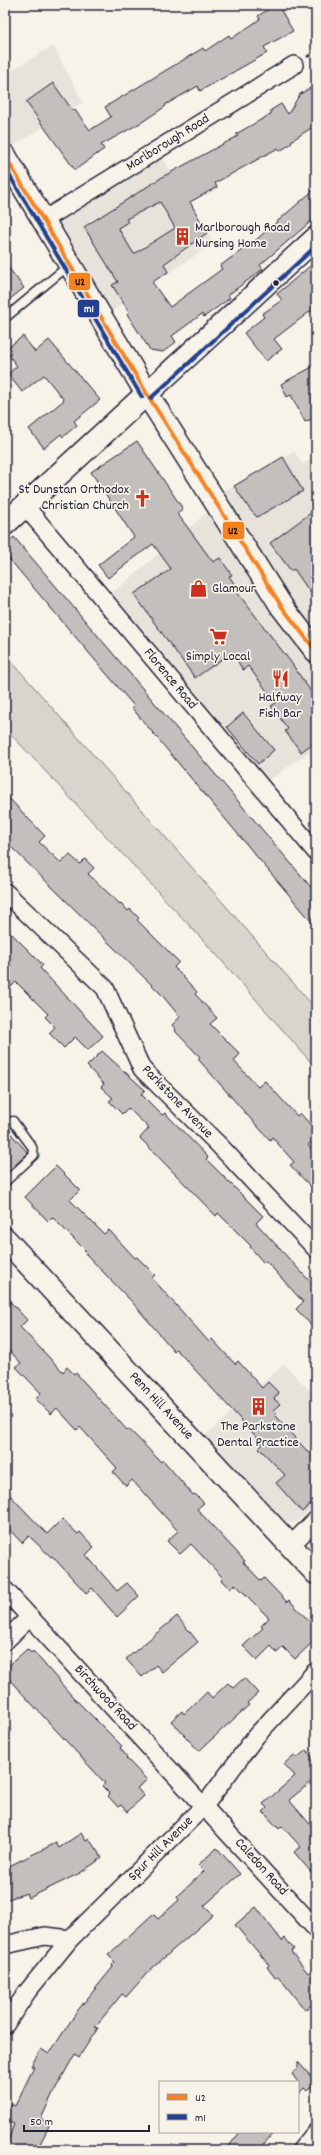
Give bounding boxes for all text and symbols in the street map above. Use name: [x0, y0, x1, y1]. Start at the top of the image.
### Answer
street label: Marlborough Road: [122, 109, 214, 177]
place label: Marlborough Road Nursing Home: [195, 218, 290, 254]
building icon: Marlborough Road Nursing Home: [172, 226, 192, 246]
line badge: U2: [68, 272, 91, 291]
text: U2: [75, 275, 85, 291]
unlabelled marker: [271, 278, 281, 288]
line badge: m1: [77, 299, 100, 318]
text: m1: [84, 302, 94, 318]
place label: St Dunstan Orthodox Christian Church: [18, 480, 129, 516]
church icon: St Dunstan Orthodox Christian Church: [132, 488, 152, 508]
line badge: U2: [222, 521, 245, 540]
text: U2: [228, 524, 238, 540]
shop icon: Glamour: [189, 579, 209, 599]
place label: Glamour: [212, 579, 257, 599]
supermarket icon: Simply Local: [208, 627, 228, 647]
street label: Florence Road: [138, 644, 202, 714]
place label: Simply Local: [186, 647, 251, 667]
restaurant icon: Halfway Fish Bar: [270, 668, 290, 688]
place label: Halfway Fish Bar: [258, 688, 302, 724]
street label: Parkstone Avenue: [137, 1061, 217, 1143]
street label: Penn Hill Avenue: [124, 1368, 198, 1444]
building icon: The Parkstone Dental Practice: [248, 1397, 268, 1417]
place label: The Parkstone Dental Practice: [217, 1417, 299, 1453]
street label: Birchwood Road: [69, 1661, 141, 1735]
street label: Spur Hill Avenue: [124, 1812, 198, 1886]
street label: Caledon Road: [230, 1834, 292, 1900]
legend: [159, 2081, 299, 2133]
text: U2: [195, 2090, 206, 2107]
scale bar: [24, 2107, 149, 2133]
text: m1: [195, 2110, 206, 2127]
text: 50 m: [30, 2114, 53, 2131]

